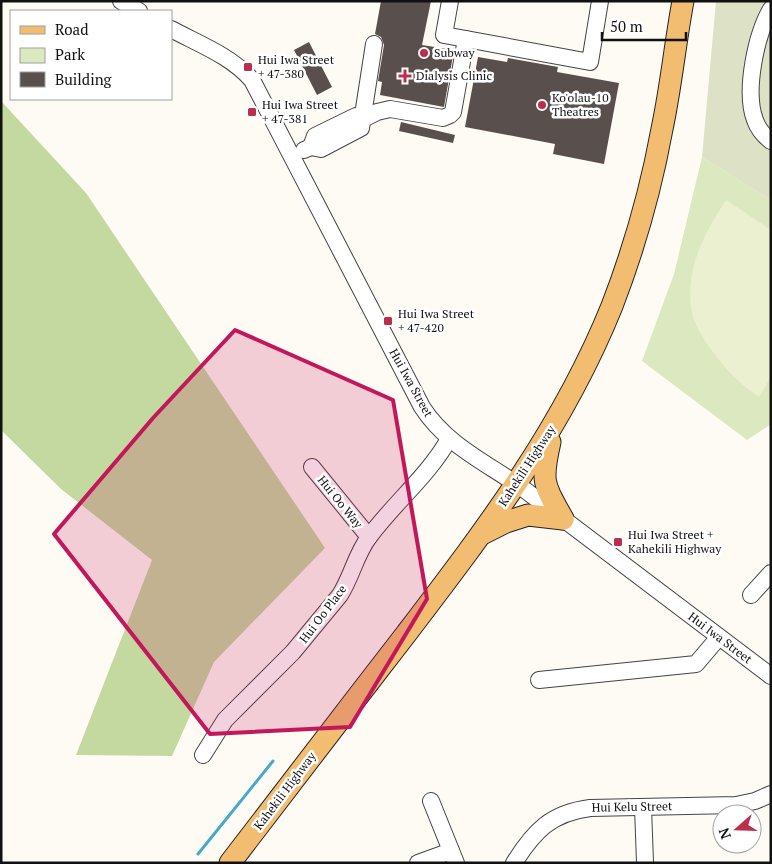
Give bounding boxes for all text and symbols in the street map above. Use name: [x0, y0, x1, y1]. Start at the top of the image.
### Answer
legend: [10, 10, 172, 100]
scale bar: [602, 10, 686, 42]
text: 50 m: [610, 16, 643, 36]
text: Road: [55, 19, 88, 39]
text: Park: [55, 44, 85, 64]
place label: Subway: [434, 45, 476, 60]
marker: Subway: [418, 47, 430, 59]
place label: Hui Iwa Street + 47-380: [258, 52, 335, 81]
marker: Hui Iwa Street + 47-380: [242, 61, 254, 73]
place label: Dialysis Clinic: [416, 68, 492, 83]
text: Building: [55, 69, 113, 89]
marker: Dialysis Clinic: [398, 69, 412, 83]
place label: Ko'olau-10 Theatres: [552, 90, 609, 119]
place label: Hui Iwa Street + 47-381: [262, 97, 339, 126]
marker: Ko'olau-10 Theatres: [536, 99, 548, 111]
marker: Hui Iwa Street + 47-381: [246, 106, 258, 118]
place label: Hui Iwa Street + 47-420: [398, 306, 475, 335]
marker: Hui Iwa Street + 47-420: [382, 315, 394, 327]
street label: Hui Iwa Street: [386, 346, 437, 420]
street label: Kahekili Highway: [495, 422, 559, 509]
street label: Hui Oo Way: [315, 472, 367, 532]
place label: Hui Iwa Street + Kahekili Highway: [628, 527, 722, 556]
marker: Hui Iwa Street + Kahekili Highway: [612, 536, 624, 548]
street label: Hui Oo Place: [296, 582, 349, 646]
street label: Hui Iwa Street: [685, 609, 756, 667]
street label: Kahekili Highway: [251, 748, 319, 833]
street label: Hui Kelu Street: [591, 798, 673, 815]
north arrow: [712, 804, 762, 854]
text: N: [713, 825, 735, 842]

